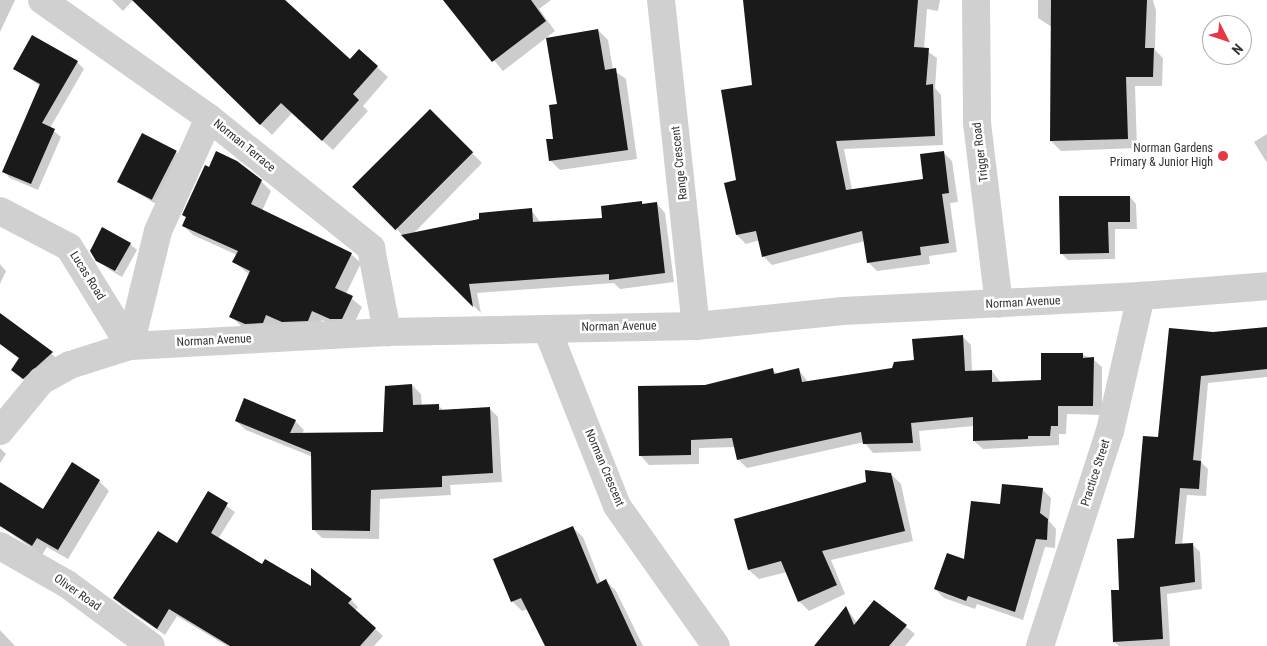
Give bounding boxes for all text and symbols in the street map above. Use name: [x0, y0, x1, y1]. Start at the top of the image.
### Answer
north arrow: [1202, 15, 1252, 65]
text: N: [1229, 41, 1246, 58]
street label: Norman Terrace: [210, 117, 278, 175]
street label: Trigger Road: [970, 121, 992, 183]
street label: Range Crescent: [669, 125, 691, 201]
place label: Norman Gardens Primary & Junior High: [1110, 142, 1213, 170]
marker: Norman Gardens Primary & Junior High: [1217, 150, 1229, 162]
street label: Lucas Road: [66, 249, 108, 303]
street label: Norman Avenue: [985, 294, 1061, 312]
street label: Norman Avenue: [581, 319, 657, 335]
street label: Norman Avenue: [176, 332, 252, 350]
street label: Norman Crescent: [581, 427, 627, 509]
street label: Practice Street: [1078, 438, 1114, 508]
street label: Oliver Road: [51, 572, 103, 614]

